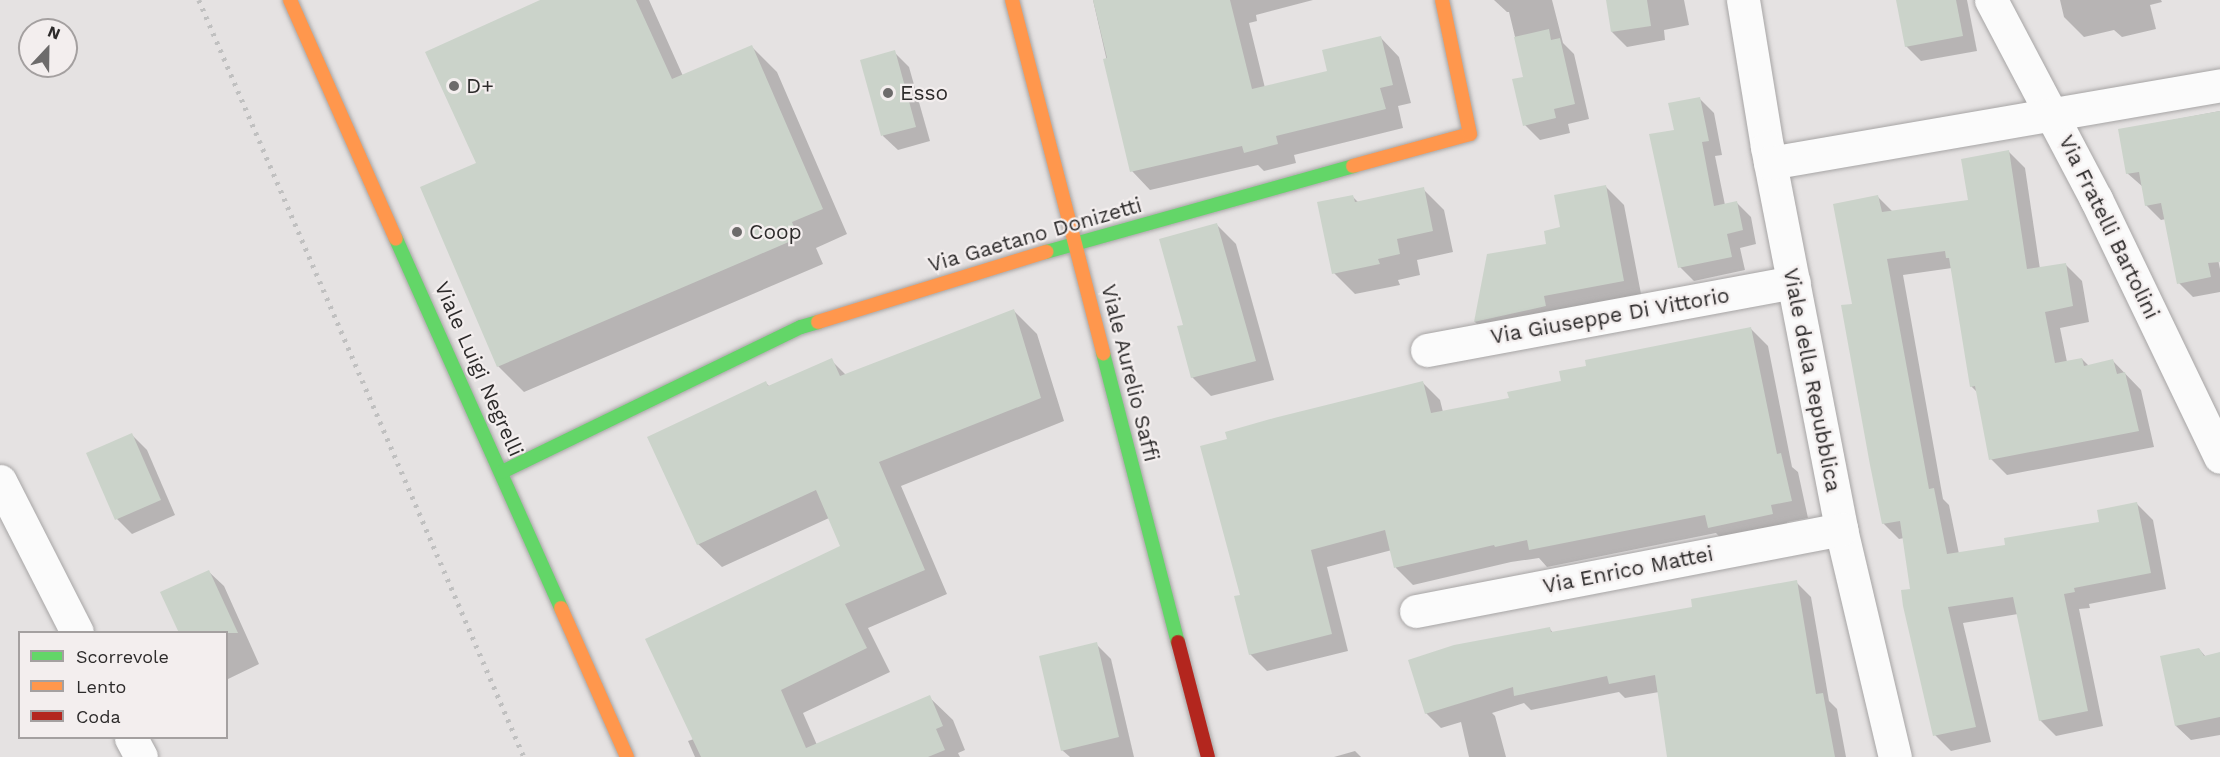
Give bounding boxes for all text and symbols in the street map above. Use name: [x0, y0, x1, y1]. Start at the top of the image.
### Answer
north arrow: [18, 18, 78, 78]
text: N: [45, 22, 63, 44]
place label: D+: [466, 73, 494, 99]
marker: D+: [447, 79, 461, 93]
place label: Esso: [900, 80, 948, 106]
marker: Esso: [881, 86, 895, 100]
street label: Via Fratelli Bartolini: [2053, 131, 2165, 323]
street label: Via Gaetano Donizetti: [925, 192, 1145, 278]
place label: Coop: [749, 219, 802, 245]
marker: Coop: [730, 225, 744, 239]
street label: Viale della Repubblica: [1778, 266, 1846, 494]
street label: Viale Luigi Negrelli: [429, 278, 529, 460]
street label: Viale Aurelio Saffi: [1096, 281, 1164, 465]
street label: Via Giuseppe Di Vittorio: [1488, 282, 1732, 350]
street label: Via Enrico Mattei: [1540, 541, 1716, 599]
legend: [18, 631, 228, 739]
text: Scorrevole: [76, 646, 169, 667]
text: Lento: [76, 676, 126, 697]
text: Coda: [76, 706, 121, 727]

